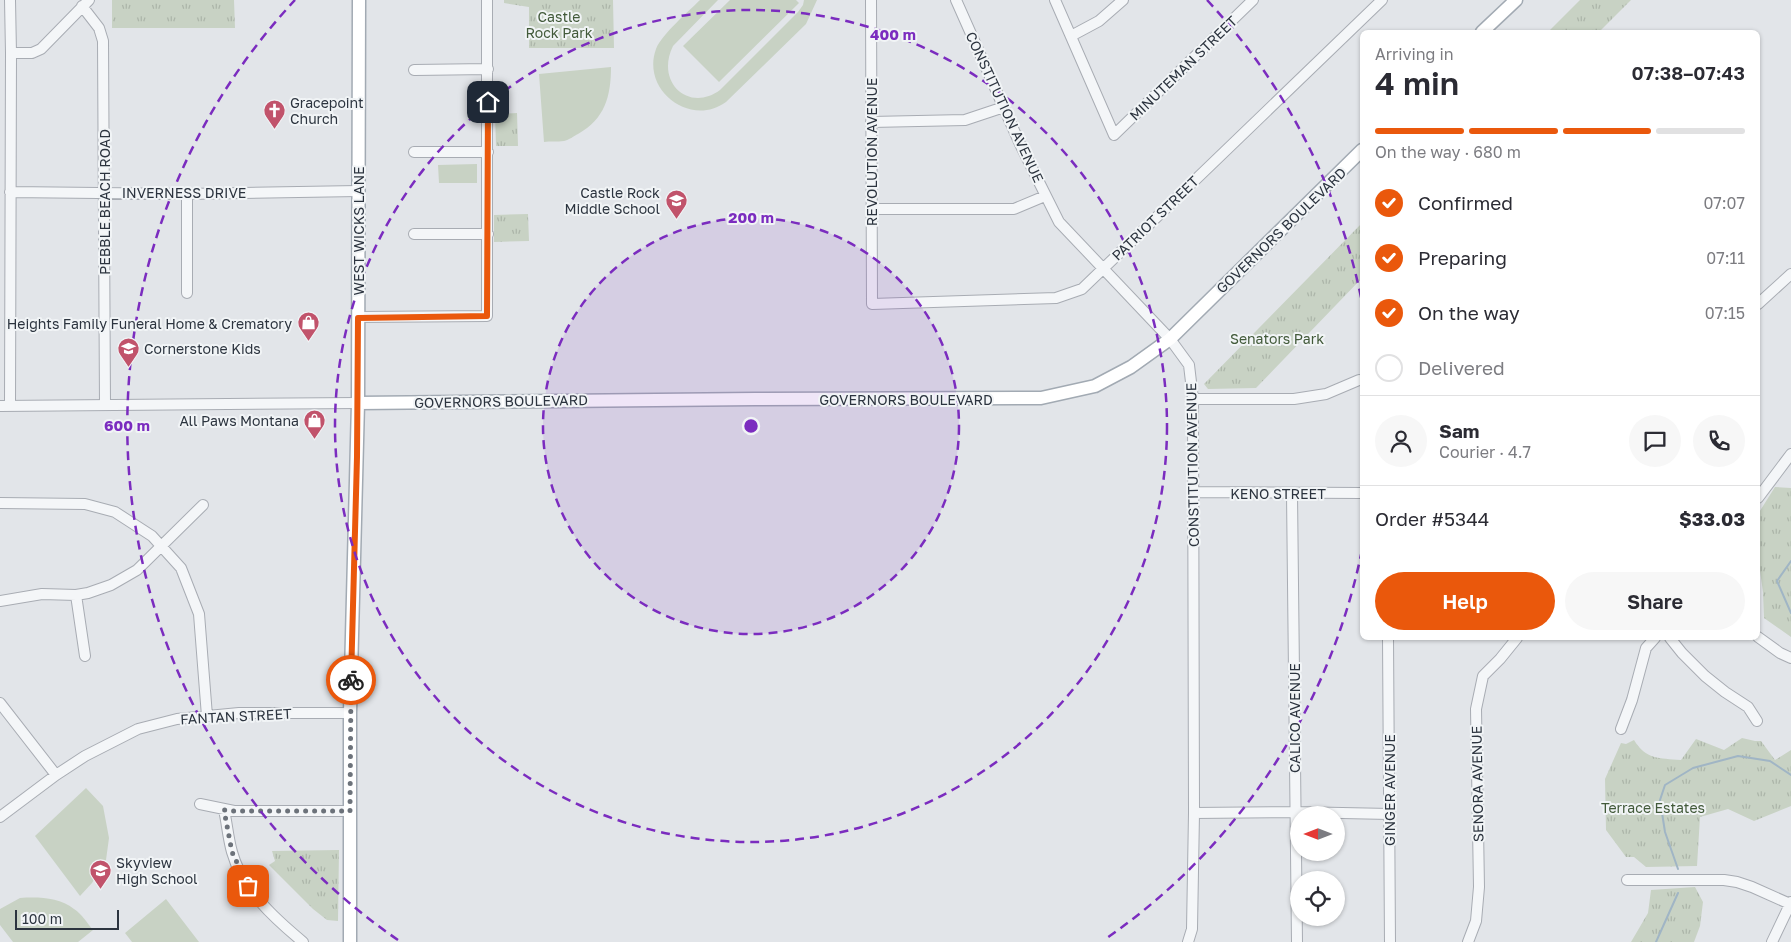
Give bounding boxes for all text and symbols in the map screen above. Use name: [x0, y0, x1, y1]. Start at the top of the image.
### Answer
park label: Castle Rock Park: [525, 8, 593, 41]
street label: MINUTEMAN STREET: [1126, 12, 1241, 124]
text: 400 m: [870, 25, 916, 43]
street label: CONSTITUTION AVENUE: [963, 29, 1047, 185]
text: Arriving in: [1375, 44, 1454, 64]
text: 07:38–07:43: [1632, 61, 1745, 84]
text: 4 min: [1375, 64, 1459, 102]
street label: REVOLUTION AVENUE: [863, 78, 880, 226]
pin: [467, 81, 509, 123]
icon: home: [474, 88, 502, 116]
place label: Gracepoint Church: [290, 94, 364, 127]
church icon: Gracepoint Church: [262, 98, 286, 129]
street label: PEBBLE BEACH ROAD: [96, 129, 113, 275]
text: On the way · 680 m: [1375, 142, 1521, 162]
street label: GOVERNORS BOULEVARD: [1213, 164, 1349, 296]
street label: WEST WICKS LANE: [350, 166, 367, 296]
street label: PATRIOT STREET: [1108, 172, 1202, 264]
street label: INVERNESS DRIVE: [122, 184, 246, 201]
place label: Castle Rock Middle School: [565, 184, 660, 217]
school or university icon: Castle Rock Middle School: [664, 188, 688, 219]
icon: check: [1375, 189, 1403, 217]
text: Confirmed: [1418, 191, 1513, 214]
text: 07:07: [1703, 193, 1745, 213]
text: 200 m: [728, 208, 774, 226]
icon: check: [1375, 244, 1403, 272]
text: Preparing: [1418, 246, 1507, 269]
text: 07:11: [1706, 248, 1745, 268]
icon: check: [1375, 299, 1403, 327]
text: On the way: [1418, 301, 1520, 324]
text: 07:15: [1705, 303, 1745, 323]
shop icon: Heights Family Funeral Home & Crematory: [296, 311, 320, 342]
place label: Heights Family Funeral Home & Crematory: [7, 315, 292, 332]
park label: Senators Park: [1230, 330, 1324, 347]
school or university icon: Cornerstone Kids: [116, 336, 140, 367]
place label: Cornerstone Kids: [144, 340, 261, 357]
text: Delivered: [1418, 356, 1505, 379]
street label: CONSTITUTION AVENUE: [1182, 383, 1202, 547]
street label: GOVERNORS BOULEVARD: [414, 391, 588, 411]
street label: GOVERNORS BOULEVARD: [819, 391, 993, 408]
shop icon: All Paws Montana: [303, 408, 327, 439]
place label: All Paws Montana: [179, 412, 299, 429]
button: person: [1375, 415, 1427, 467]
button: chat: [1629, 415, 1681, 467]
button: phone: [1693, 415, 1745, 467]
text: 600 m: [104, 416, 150, 434]
centre of rings: [742, 417, 760, 435]
text: Sam: [1439, 419, 1479, 442]
text: Courier · 4.7: [1439, 442, 1531, 462]
street label: KENO STREET: [1230, 485, 1326, 502]
text: Order #5344: [1375, 507, 1489, 530]
text: $33.03: [1679, 507, 1745, 530]
button: Help: [1375, 572, 1555, 630]
button: Share: [1565, 572, 1745, 630]
courier: [326, 655, 376, 705]
street label: CALICO AVENUE: [1286, 663, 1303, 773]
icon: bike: [337, 666, 365, 694]
street label: FANTAN STREET: [180, 705, 292, 727]
street label: SENORA AVENUE: [1467, 726, 1487, 842]
street label: GINGER AVENUE: [1381, 734, 1398, 846]
park label: Terrace Estates: [1601, 799, 1705, 816]
north arrow: [1290, 806, 1345, 861]
map controls: [1290, 806, 1345, 926]
place label: Skyview High School: [116, 854, 198, 887]
school or university icon: Skyview High School: [88, 858, 112, 889]
pin: [227, 865, 269, 907]
button: locate: [1290, 871, 1345, 926]
icon: bag: [234, 872, 262, 900]
scale bar: [15, 907, 119, 930]
text: 100 m: [22, 910, 62, 927]

